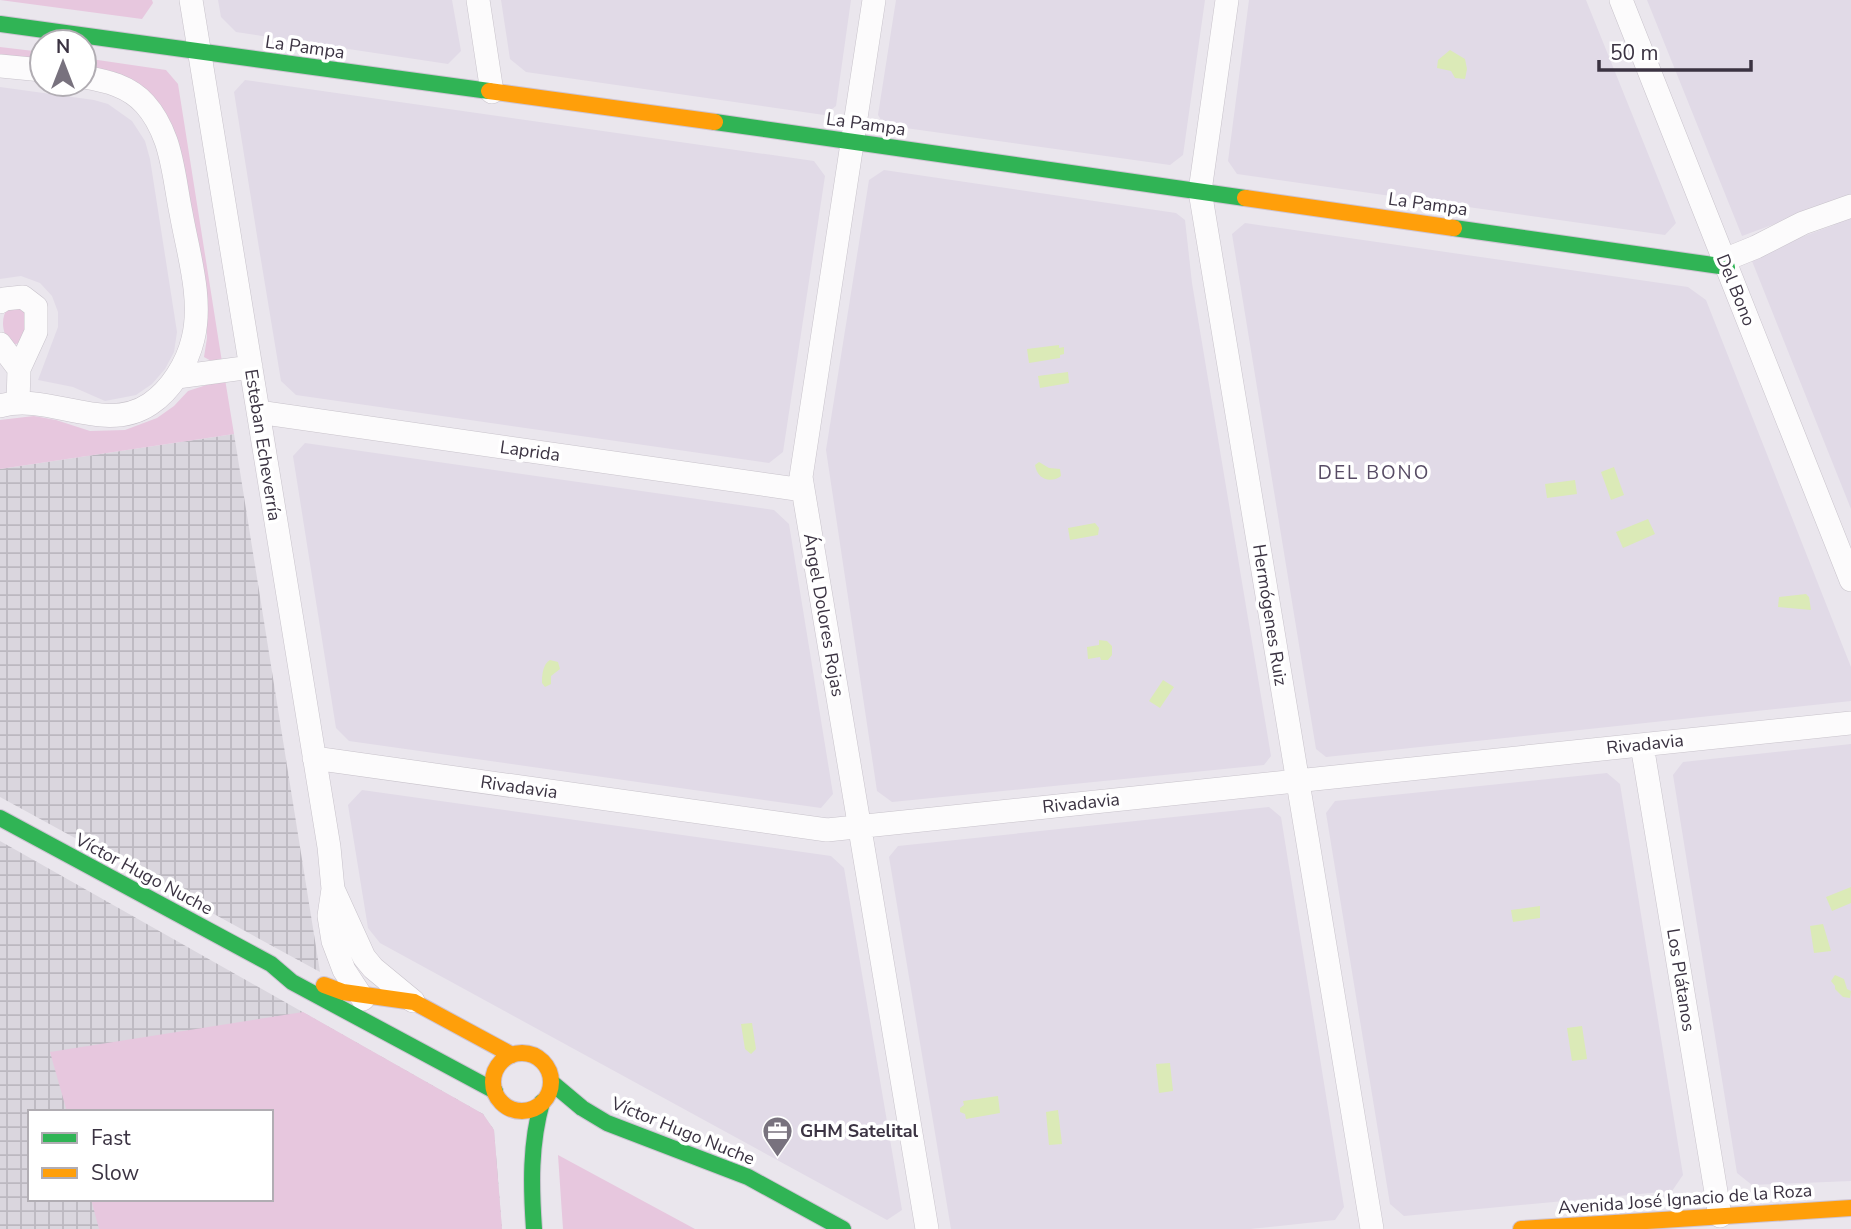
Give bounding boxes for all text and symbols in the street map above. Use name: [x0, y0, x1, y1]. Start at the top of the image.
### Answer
north arrow: [28, 28, 98, 98]
scale bar: [1599, 28, 1751, 72]
street label: La Pampa: [264, 30, 346, 64]
text: N: [56, 34, 70, 60]
text: 50 m: [1610, 39, 1659, 67]
street label: La Pampa: [825, 107, 907, 141]
street label: La Pampa: [1387, 187, 1469, 221]
street label: Del Bono: [1711, 251, 1761, 329]
street label: Esteban Echeverría: [239, 367, 287, 523]
street label: Laprida: [498, 435, 562, 467]
district label: DEL BONO: [1318, 460, 1430, 486]
street label: Ángel Dolores Rojas: [798, 531, 850, 699]
street label: Hermógenes Ruiz: [1247, 543, 1293, 687]
street label: Rivadavia: [1605, 728, 1685, 760]
street label: Rivadavia: [479, 770, 559, 804]
street label: Rivadavia: [1041, 787, 1121, 819]
street label: Víctor Hugo Nuche: [70, 827, 217, 920]
street label: Los Plátanos: [1661, 927, 1701, 1033]
street label: Víctor Hugo Nuche: [607, 1091, 758, 1171]
legend: [28, 1110, 273, 1201]
office icon: GHM Satelital: [760, 1114, 794, 1158]
place label: GHM Satelital: [800, 1119, 919, 1143]
text: Fast: [91, 1124, 131, 1152]
text: Slow: [91, 1159, 140, 1187]
street label: Avenida José Ignacio de la Roza: [1557, 1178, 1813, 1220]

